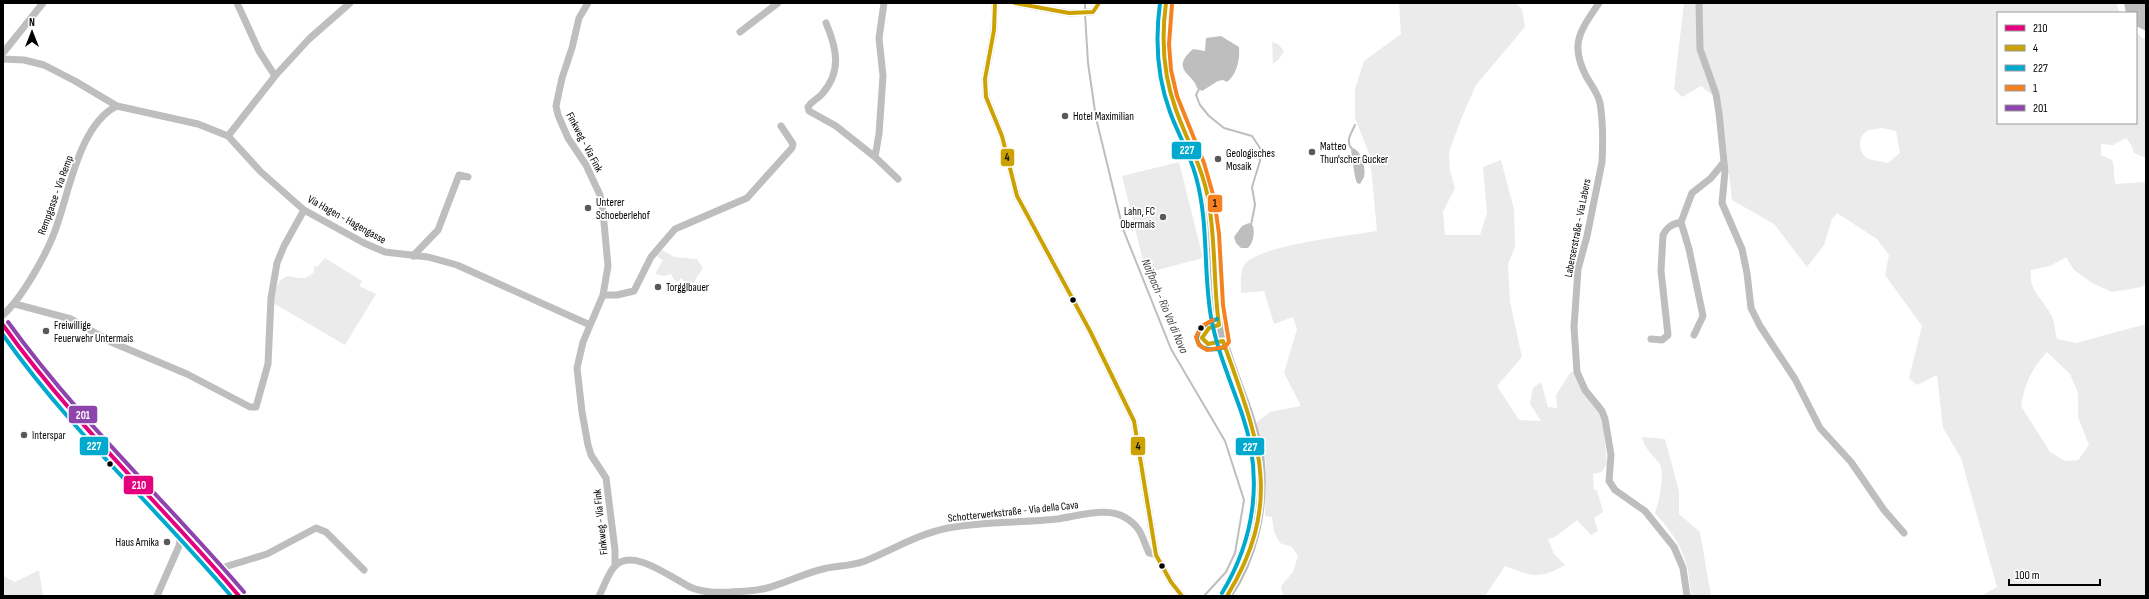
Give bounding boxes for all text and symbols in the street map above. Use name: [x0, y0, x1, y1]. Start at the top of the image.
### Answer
north arrow: [12, 12, 52, 52]
legend: [1997, 12, 2137, 124]
text: N: [29, 16, 35, 29]
text: 210: [2033, 21, 2048, 36]
text: 4: [2033, 41, 2038, 56]
text: 227: [2033, 61, 2048, 76]
text: 1: [2033, 81, 2038, 96]
text: 201: [2033, 101, 2048, 116]
street label: Finkweg - Via Fink: [563, 110, 606, 175]
place label: Hotel Maximilian: [1073, 110, 1134, 123]
marker: Hotel Maximilian: [1060, 111, 1070, 121]
place label: Matteo Thun'scher Gucker: [1320, 140, 1388, 166]
line badge: 227: [1171, 141, 1202, 160]
text: 227: [1180, 144, 1194, 157]
place label: Geologisches Mosaik: [1226, 147, 1275, 173]
marker: Matteo Thun'scher Gucker: [1307, 147, 1317, 157]
line badge: 4: [1000, 148, 1015, 167]
text: 4: [1004, 151, 1010, 164]
street label: Rempgasse - Via Remp: [35, 154, 76, 236]
marker: Geologisches Mosaik: [1213, 154, 1223, 164]
street label: Laberserstraße - Via Labers: [1562, 178, 1593, 278]
street label: Via Hagen - Hagengasse: [305, 192, 388, 246]
line badge: 1: [1207, 194, 1223, 213]
place label: Unterer Schoeberlehof: [596, 196, 651, 222]
text: 1: [1213, 197, 1218, 210]
marker: Unterer Schoeberlehof: [583, 203, 593, 213]
place label: Lahn, FC Obermais: [1120, 205, 1155, 231]
marker: Lahn, FC Obermais: [1158, 212, 1168, 222]
water label: Naifbach - Rio Val di Nova: [1138, 257, 1191, 356]
place label: Torgglbauer: [666, 281, 709, 294]
marker: Torgglbauer: [653, 282, 663, 292]
unlabelled marker: [1068, 295, 1078, 305]
place label: Freiwillige Feuerwehr Untermais: [54, 319, 133, 345]
unlabelled marker: [1196, 323, 1206, 333]
marker: Freiwillige Feuerwehr Untermais: [41, 326, 51, 336]
line badge: 201: [68, 405, 98, 424]
text: 201: [76, 409, 91, 422]
place label: Interspar: [32, 429, 66, 442]
marker: Interspar: [19, 430, 29, 440]
line badge: 227: [79, 436, 109, 456]
line badge: 4: [1130, 436, 1146, 456]
line badge: 227: [1235, 437, 1265, 456]
text: 227: [87, 440, 101, 453]
text: 4: [1135, 440, 1141, 453]
text: 227: [1243, 441, 1257, 454]
unlabelled marker: [105, 459, 115, 469]
line badge: 210: [123, 475, 154, 495]
text: 210: [132, 479, 146, 492]
street label: Finkweg - Via Fink: [590, 488, 610, 555]
street label: Schotterwerkstraße - Via della Cava: [947, 498, 1079, 525]
place label: Haus Arnika: [116, 536, 159, 549]
marker: Haus Arnika: [162, 537, 172, 547]
unlabelled marker: [1157, 561, 1167, 571]
scale bar: [2009, 561, 2100, 587]
text: 100 m: [2015, 568, 2040, 583]

